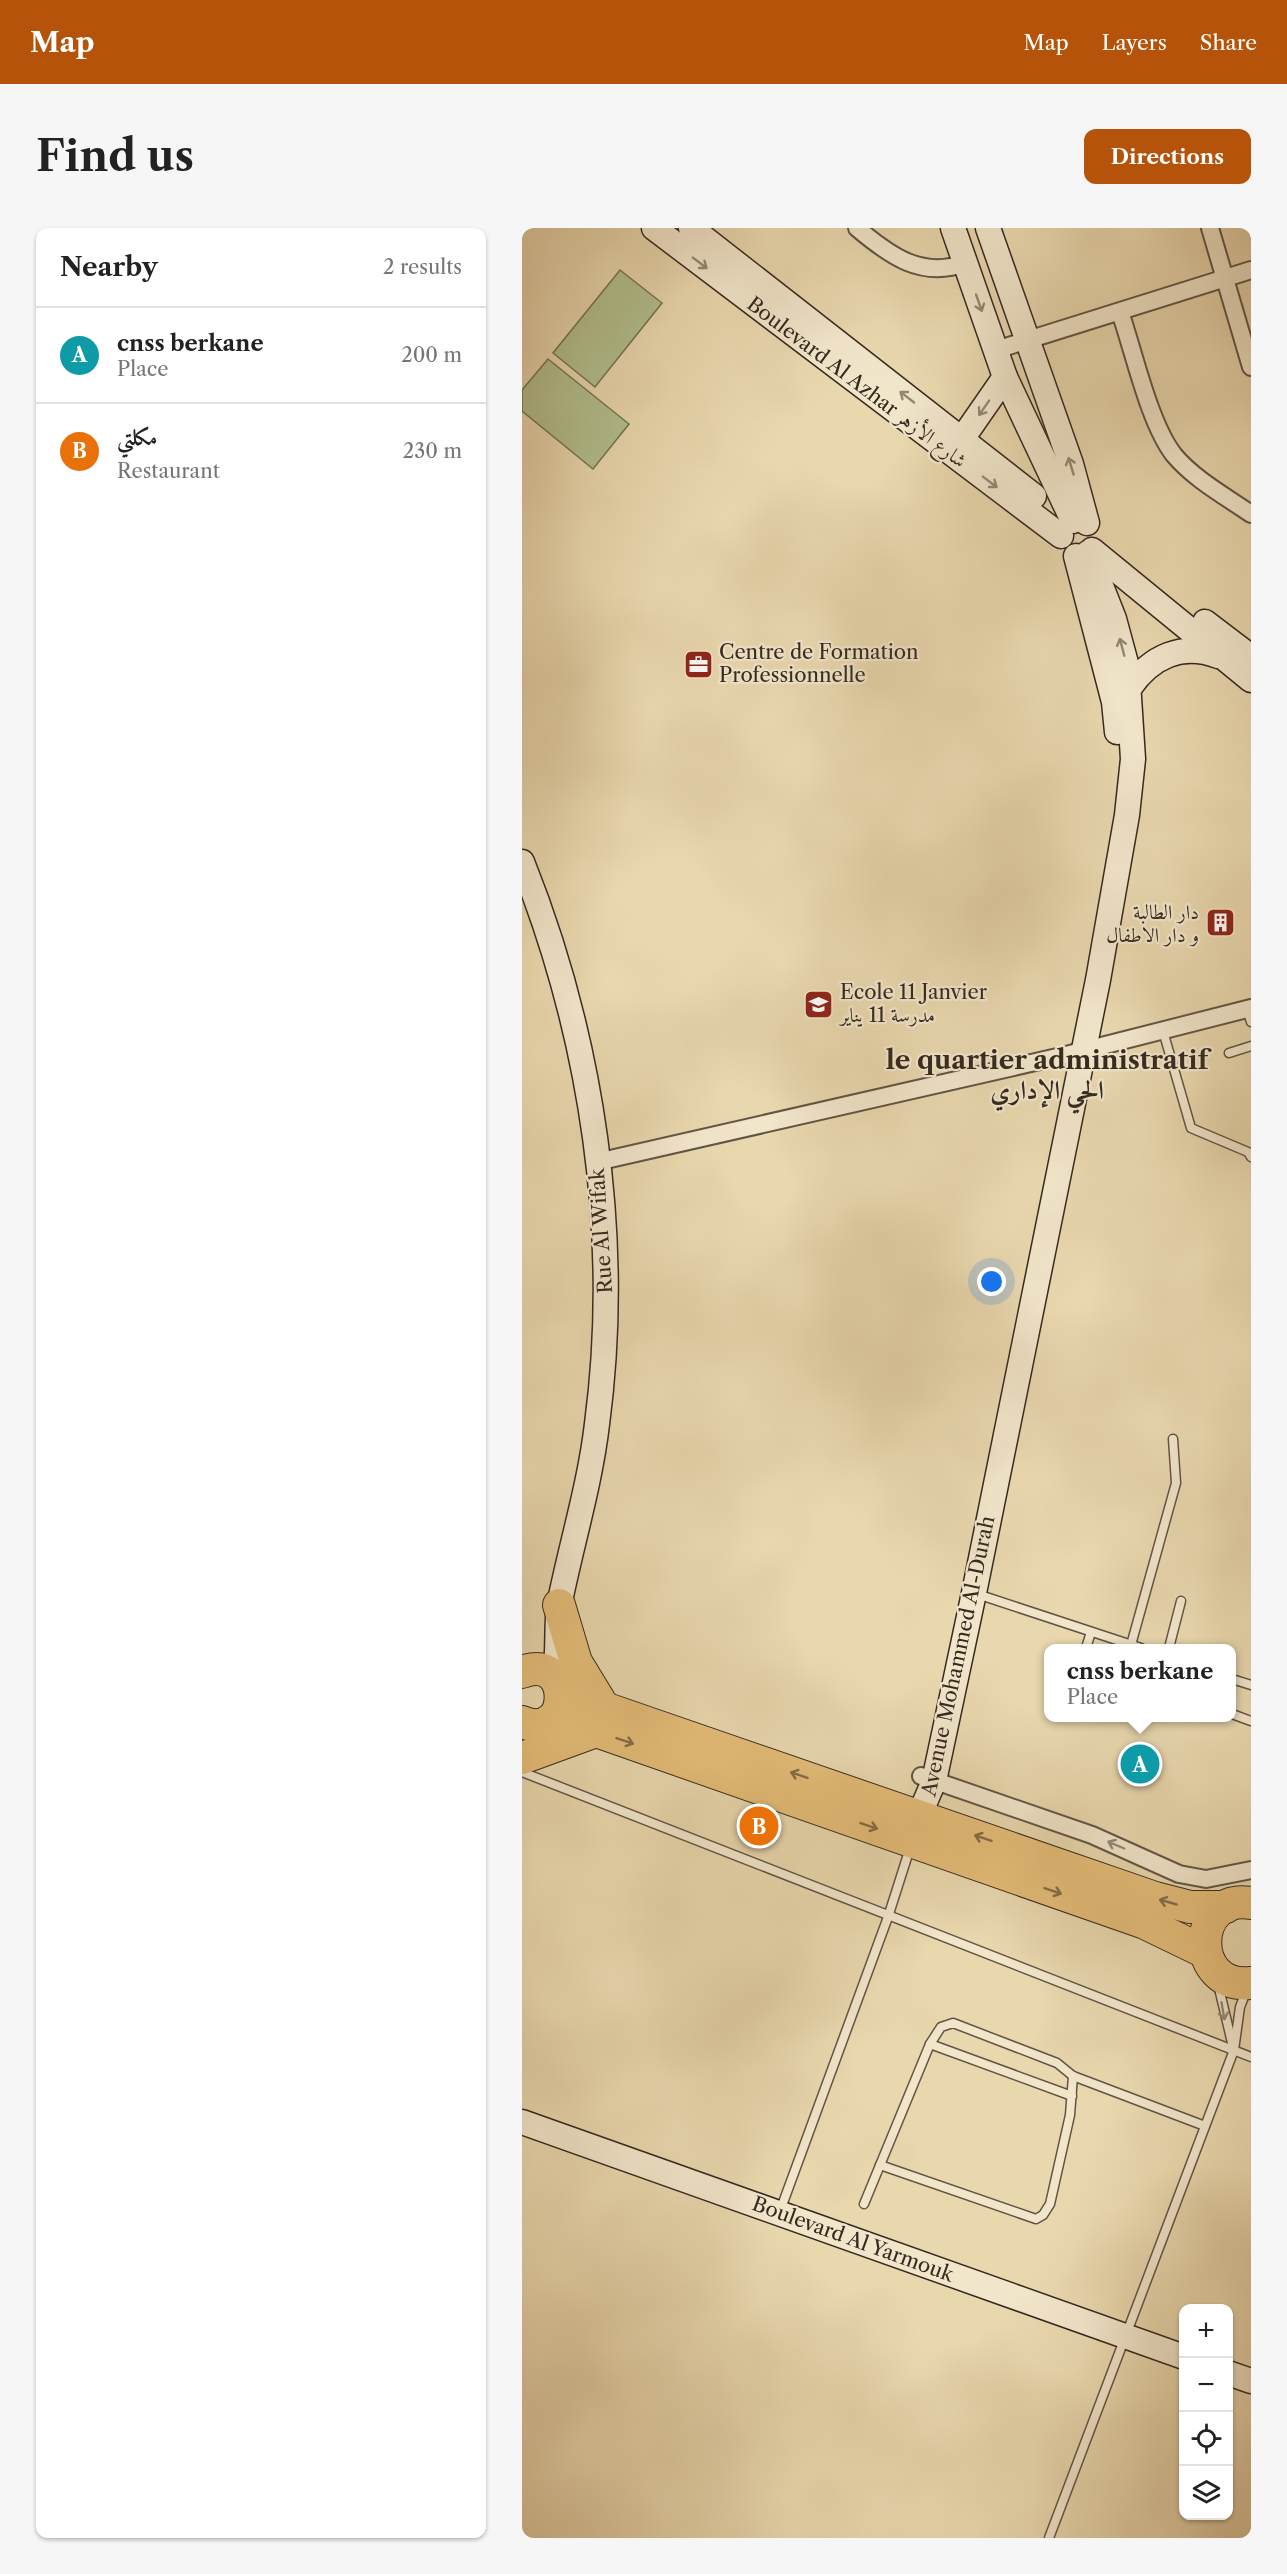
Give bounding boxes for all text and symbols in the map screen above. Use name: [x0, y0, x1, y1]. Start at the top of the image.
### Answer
text: Map: [30, 25, 94, 59]
text: Map: [1024, 30, 1069, 55]
text: Layers: [1102, 30, 1167, 55]
text: Share: [1200, 30, 1257, 55]
button: Directions: [1084, 129, 1251, 184]
text: Find us: [36, 130, 194, 182]
text: Nearby: [60, 251, 158, 283]
text: 2 results: [383, 255, 462, 279]
one-way arrow: [692, 257, 708, 270]
street label: Boulevard Al Azhar شارع الأزهر: [739, 289, 973, 477]
one-way arrow: [975, 293, 986, 312]
text: cnss berkane: [117, 330, 264, 357]
text: A: [72, 343, 87, 367]
text: 200 m: [401, 343, 462, 367]
text: Place: [117, 357, 168, 381]
one-way arrow: [900, 390, 916, 403]
one-way arrow: [978, 400, 990, 416]
text: مكلتي: [117, 424, 157, 451]
text: B: [72, 439, 87, 463]
text: 230 m: [403, 439, 462, 463]
one-way arrow: [1065, 457, 1076, 476]
text: Restaurant: [117, 459, 220, 483]
one-way arrow: [981, 476, 997, 489]
one-way arrow: [1115, 638, 1127, 657]
place label: Centre de Formation Professionnelle: [719, 640, 919, 687]
office icon: Centre de Formation Professionnelle: [682, 648, 714, 680]
place label: دار الطالبة و دار الاطفال: [1106, 900, 1199, 947]
building icon: دار الطالبة و دار الاطفال: [1204, 907, 1236, 939]
place label: Ecole 11 Janvier مدرسة 11 يناير: [838, 980, 988, 1027]
school or university icon: Ecole 11 Janvier مدرسة 11 يناير: [803, 988, 835, 1020]
district label: le quartier administratif الحي الإداري: [886, 1044, 1212, 1114]
street label: Rue Al Wifak: [585, 1166, 617, 1294]
your location: [977, 1267, 1006, 1296]
street label: Avenue Mohammed Al-Durah: [916, 1513, 1000, 1799]
popup: [1044, 1644, 1236, 1722]
text: cnss berkane: [1067, 1658, 1213, 1685]
text: Place: [1067, 1685, 1118, 1709]
one-way arrow: [616, 1737, 634, 1748]
pin: A: [1120, 1742, 1160, 1786]
one-way arrow: [790, 1769, 809, 1780]
pin: B: [740, 1804, 778, 1848]
one-way arrow: [859, 1822, 878, 1833]
one-way arrow: [974, 1832, 993, 1843]
one-way arrow: [1108, 1839, 1126, 1850]
one-way arrow: [1043, 1886, 1062, 1897]
one-way arrow: [1159, 1895, 1178, 1907]
one-way arrow: [1218, 2000, 1229, 2020]
street label: Boulevard Al Yarmouk: [749, 2191, 958, 2287]
map controls: [1179, 2304, 1233, 2520]
button: +: [1179, 2304, 1233, 2358]
button: −: [1179, 2358, 1233, 2412]
button: locate: [1179, 2412, 1233, 2466]
button: layers: [1179, 2466, 1233, 2520]

